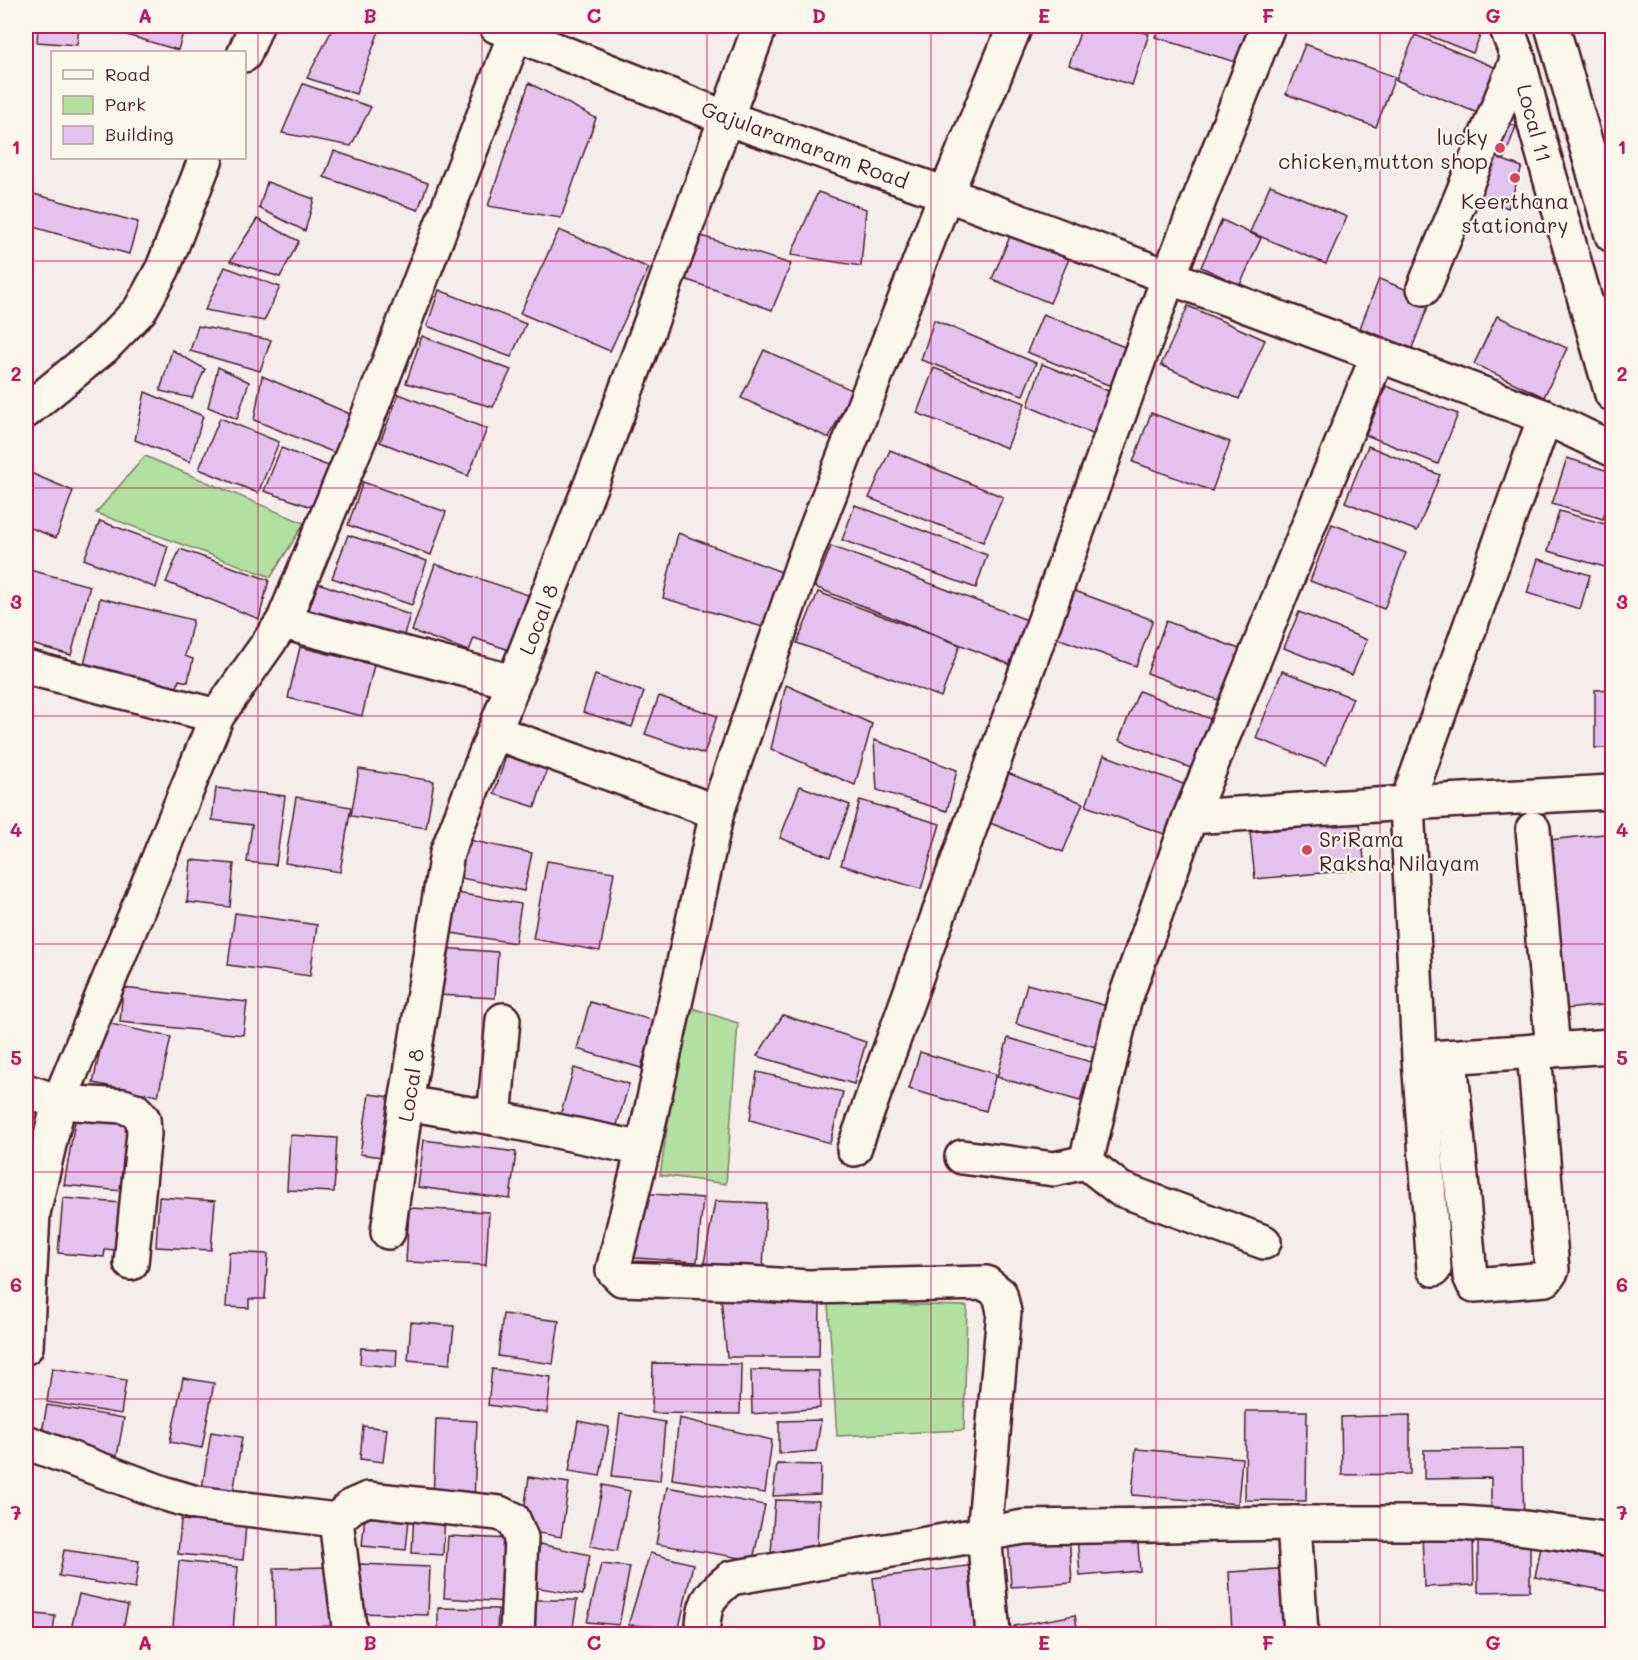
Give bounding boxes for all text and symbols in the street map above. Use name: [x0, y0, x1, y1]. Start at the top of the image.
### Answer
text: A: [138, 2, 152, 28]
text: B: [363, 2, 377, 28]
text: C: [587, 2, 602, 28]
text: D: [812, 2, 826, 28]
text: E: [1038, 2, 1050, 28]
text: F: [1262, 2, 1275, 28]
text: G: [1485, 2, 1501, 28]
legend: [51, 51, 246, 159]
text: Road: [105, 62, 150, 86]
street label: Local 11: [1512, 81, 1558, 165]
text: Park: [105, 92, 146, 116]
street label: Gajularamaram Road: [698, 94, 912, 194]
text: Building: [105, 122, 173, 146]
place label: lucky chicken,mutton shop: [1278, 123, 1488, 174]
text: 1: [12, 133, 20, 159]
text: 1: [1618, 133, 1626, 159]
marker: lucky chicken,mutton shop: [1493, 141, 1507, 155]
marker: Keerthana stationary: [1508, 171, 1522, 185]
place label: Keerthana stationary: [1461, 187, 1569, 238]
text: 2: [10, 360, 22, 386]
text: 2: [1616, 360, 1628, 386]
street label: Local 8: [512, 580, 564, 658]
text: 3: [10, 588, 22, 614]
text: 3: [1616, 588, 1628, 614]
text: 4: [10, 816, 23, 842]
text: 4: [1616, 816, 1629, 842]
place label: SriRama Raksha Nilayam: [1319, 825, 1480, 876]
marker: SriRama Raksha Nilayam: [1300, 843, 1314, 857]
text: 5: [10, 1044, 22, 1070]
text: 5: [1616, 1044, 1628, 1070]
street label: Local 8: [391, 1047, 429, 1123]
text: 6: [10, 1271, 22, 1297]
text: 6: [1616, 1271, 1628, 1297]
text: 7: [10, 1499, 22, 1525]
text: 7: [1616, 1499, 1628, 1525]
text: A: [138, 1629, 152, 1655]
text: B: [363, 1629, 377, 1655]
text: C: [587, 1629, 602, 1655]
text: D: [812, 1629, 826, 1655]
text: E: [1038, 1629, 1050, 1655]
text: F: [1262, 1629, 1275, 1655]
text: G: [1485, 1629, 1501, 1655]

